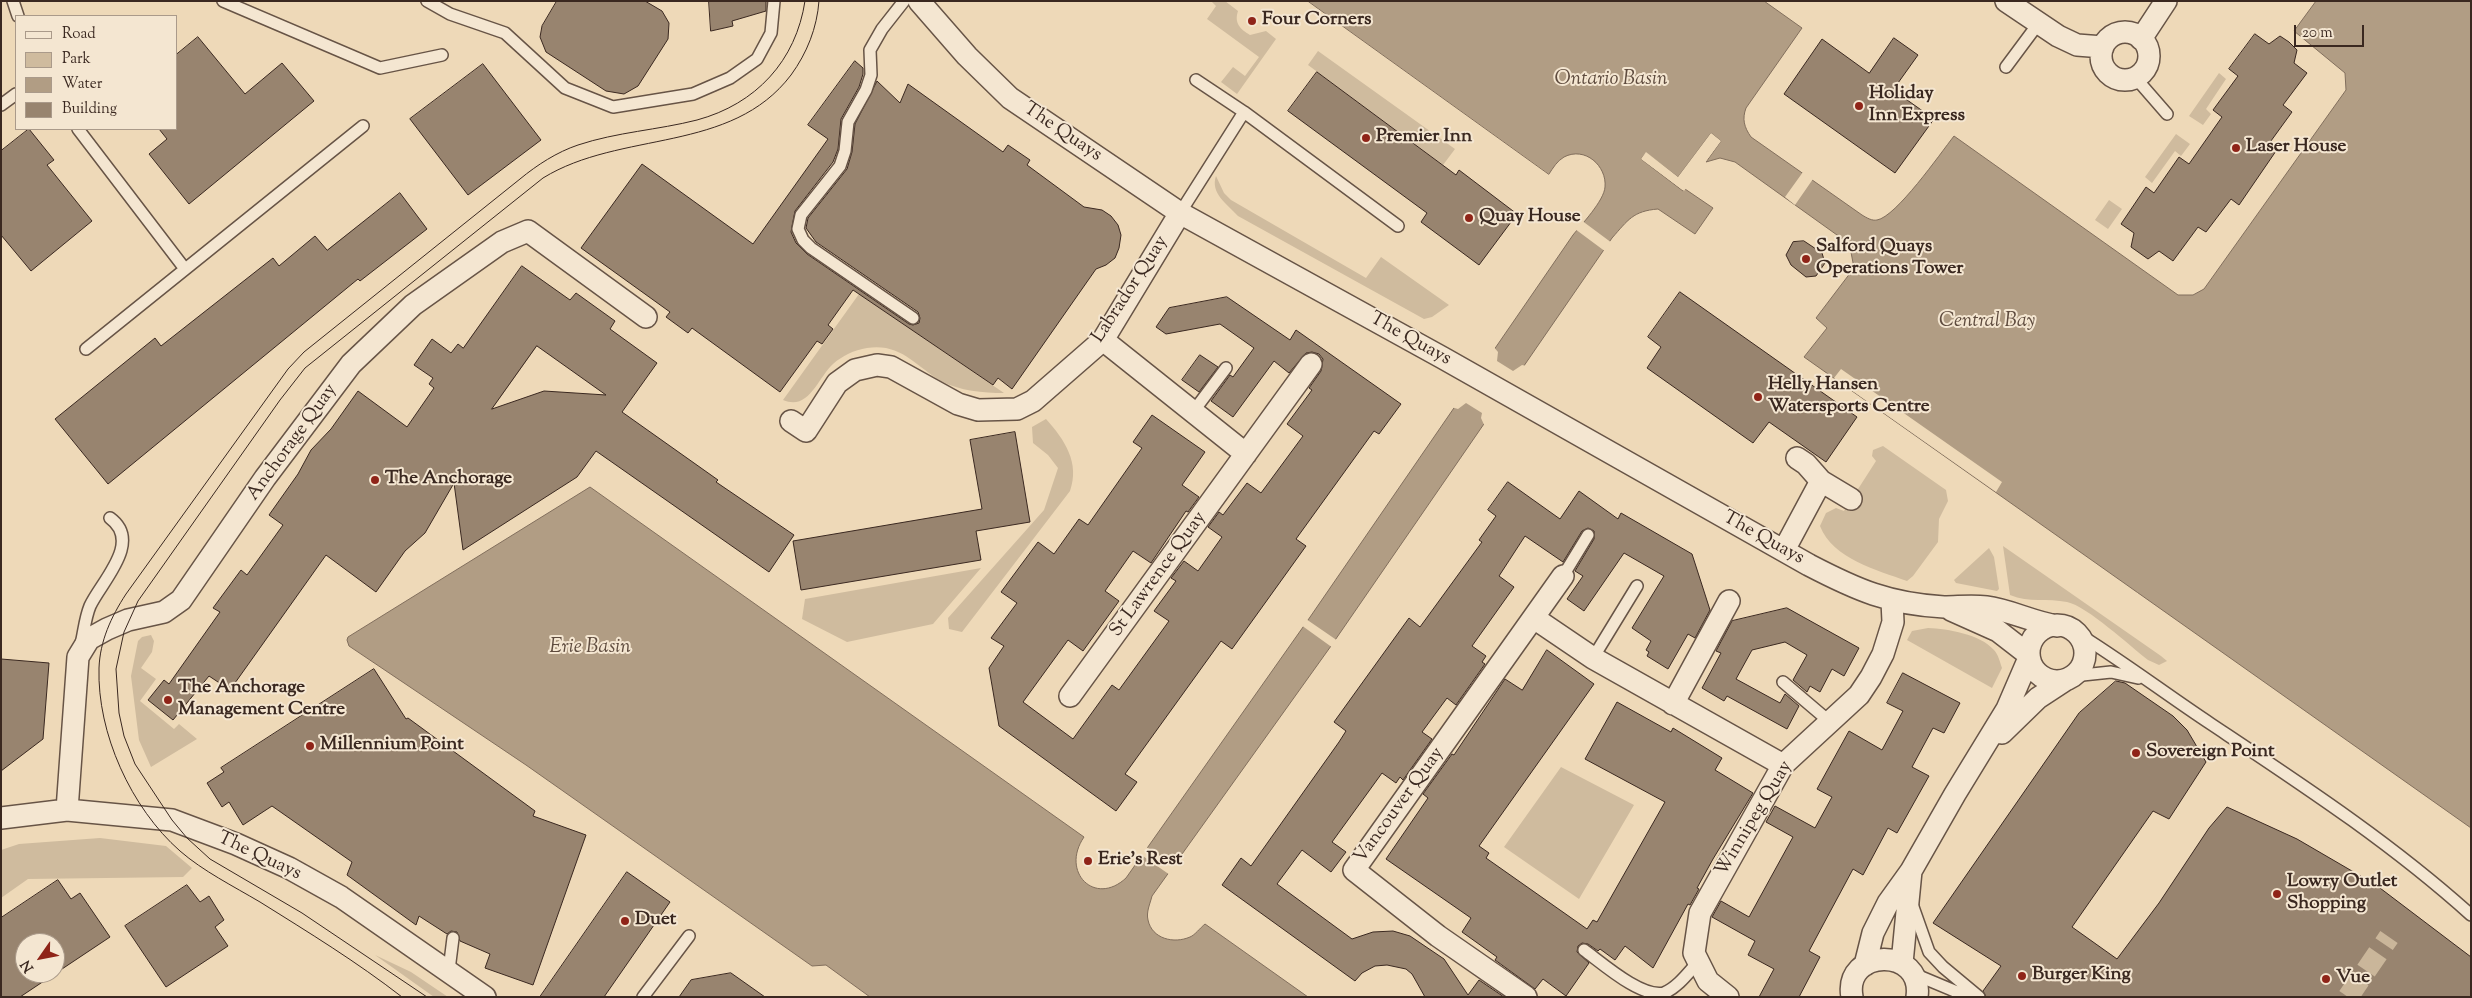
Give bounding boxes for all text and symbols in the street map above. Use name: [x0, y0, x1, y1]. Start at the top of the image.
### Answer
place label: Four Corners: [1262, 10, 1372, 32]
legend: [15, 15, 178, 130]
marker: Four Corners: [1246, 15, 1258, 27]
scale bar: [2297, 15, 2367, 47]
text: 20 m: [2302, 23, 2333, 44]
text: Road: [62, 24, 96, 45]
text: Park: [62, 49, 91, 70]
water label: Ontario Basin: [1555, 69, 1667, 93]
text: Water: [62, 74, 102, 95]
place label: Holiday Inn Express: [1869, 84, 1965, 128]
text: Building: [62, 99, 117, 120]
street label: The Quays: [1019, 99, 1105, 167]
marker: Holiday Inn Express: [1853, 100, 1865, 112]
place label: Premier Inn: [1376, 127, 1472, 149]
marker: Premier Inn: [1360, 132, 1372, 144]
place label: Laser House: [2246, 137, 2346, 159]
marker: Laser House: [2230, 142, 2242, 154]
place label: Quay House: [1479, 207, 1581, 229]
marker: Quay House: [1463, 212, 1475, 224]
street label: Labrador Quay: [1088, 232, 1174, 348]
place label: Salford Quays Operations Tower: [1816, 237, 1963, 281]
marker: Salford Quays Operations Tower: [1800, 253, 1812, 265]
street label: The Quays: [1365, 308, 1455, 372]
water label: Central Bay: [1939, 311, 2035, 335]
place label: Helly Hansen Watersports Centre: [1768, 375, 1930, 419]
street label: Anchorage Quay: [243, 380, 343, 506]
marker: Helly Hansen Watersports Centre: [1752, 391, 1764, 403]
place label: The Anchorage: [385, 469, 512, 491]
marker: The Anchorage: [369, 474, 381, 486]
street label: The Quays: [1718, 507, 1808, 571]
street label: St Lawrence Quay: [1106, 508, 1212, 642]
water label: Erie Basin: [549, 637, 631, 661]
place label: The Anchorage Management Centre: [178, 678, 345, 722]
marker: The Anchorage Management Centre: [162, 694, 174, 706]
place label: Millennium Point: [320, 735, 464, 757]
marker: Millennium Point: [304, 740, 316, 752]
place label: Sovereign Point: [2146, 742, 2274, 764]
street label: Vancouver Quay: [1350, 743, 1450, 869]
marker: Sovereign Point: [2130, 747, 2142, 759]
street label: Winnipeg Quay: [1712, 757, 1798, 881]
street label: The Quays: [214, 828, 304, 886]
place label: Erie's Rest: [1098, 850, 1182, 872]
marker: Erie's Rest: [1082, 855, 1094, 867]
place label: Lowry Outlet Shopping: [2287, 872, 2397, 916]
marker: Lowry Outlet Shopping: [2271, 888, 2283, 900]
place label: Duet: [635, 910, 676, 932]
marker: Duet: [619, 915, 631, 927]
north arrow: [15, 933, 65, 983]
text: N: [17, 955, 40, 976]
place label: Burger King: [2032, 965, 2131, 987]
place label: Vue: [2336, 968, 2370, 990]
marker: Burger King: [2016, 970, 2028, 982]
marker: Vue: [2320, 973, 2332, 985]

